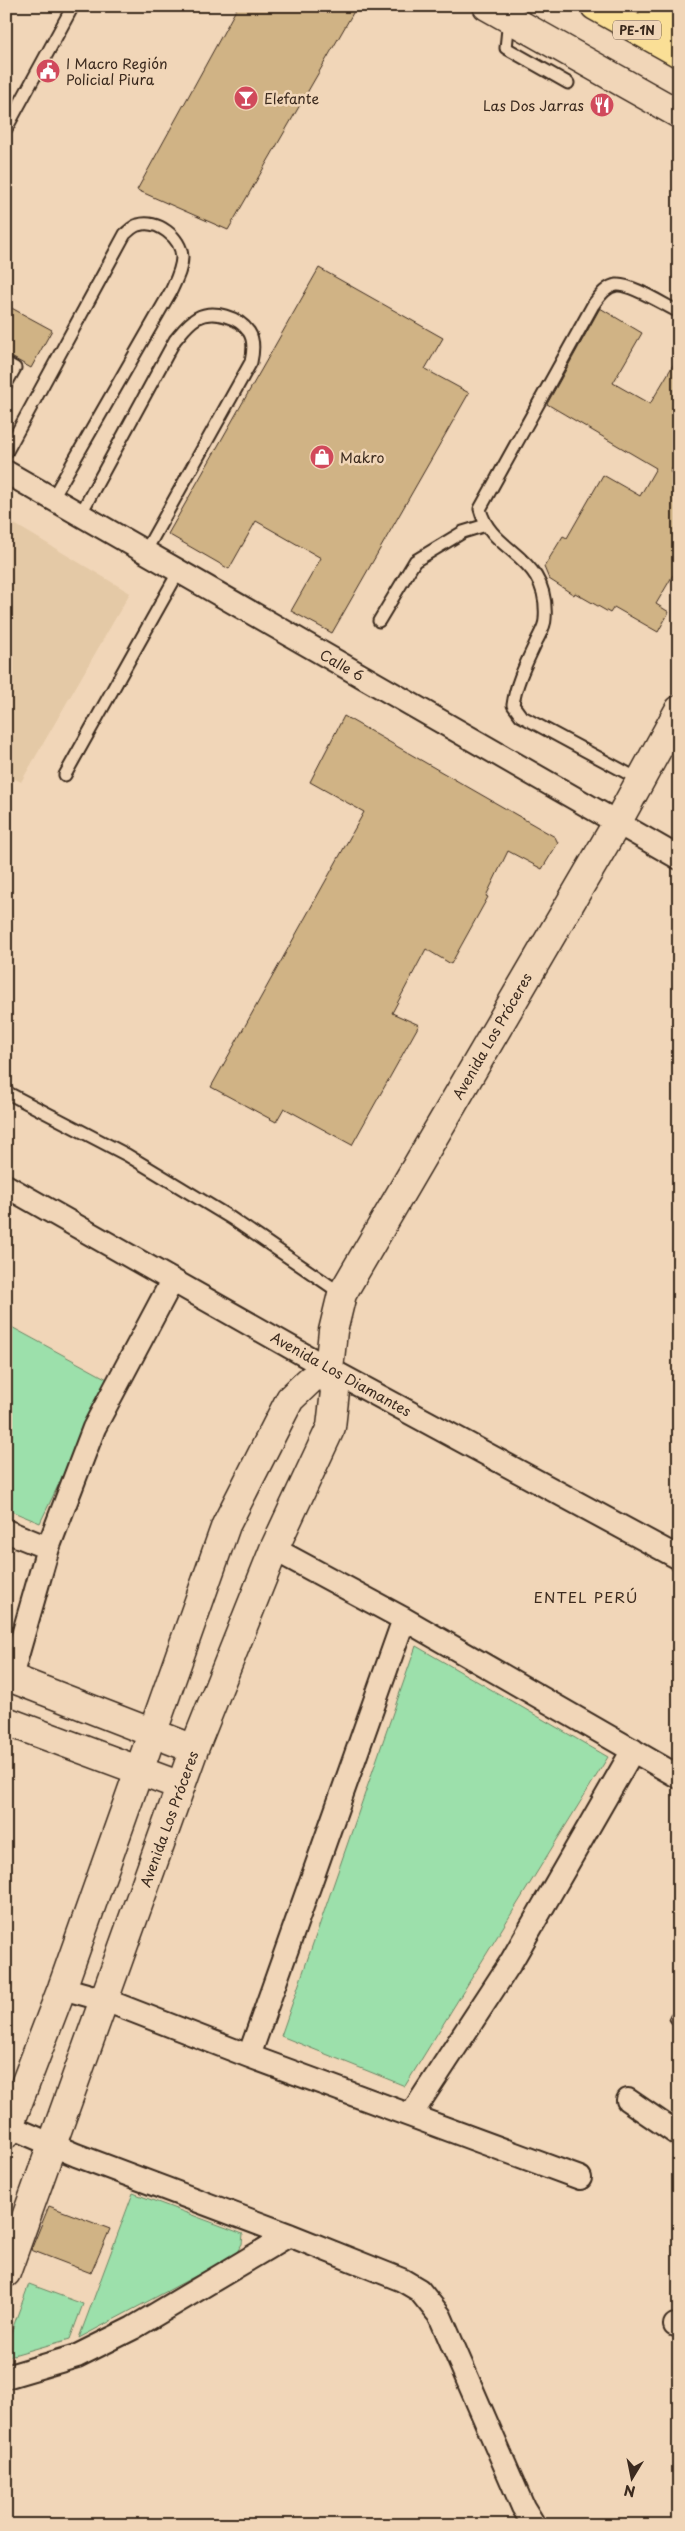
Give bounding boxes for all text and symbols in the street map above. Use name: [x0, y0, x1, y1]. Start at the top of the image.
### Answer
road number: PE-1N: [613, 20, 661, 40]
place label: I Macro Región Policial Piura: [66, 53, 168, 90]
public building icon: I Macro Región Policial Piura: [35, 58, 61, 84]
bar icon: Elefante: [233, 85, 259, 111]
place label: Elefante: [264, 88, 319, 109]
restaurant icon: Las Dos Jarras: [589, 92, 615, 118]
place label: Las Dos Jarras: [483, 95, 584, 116]
shop icon: Makro: [309, 444, 335, 470]
place label: Makro: [340, 447, 384, 468]
street label: Calle 6: [316, 644, 368, 686]
street label: Avenida Los Próceres: [447, 969, 537, 1103]
street label: Avenida Los Diamantes: [267, 1327, 415, 1421]
district label: ENTEL PERÚ: [533, 1585, 639, 1608]
street label: Avenida Los Próceres: [135, 1748, 203, 1890]
north arrow: [608, 2454, 658, 2504]
text: N: [622, 2480, 637, 2503]

